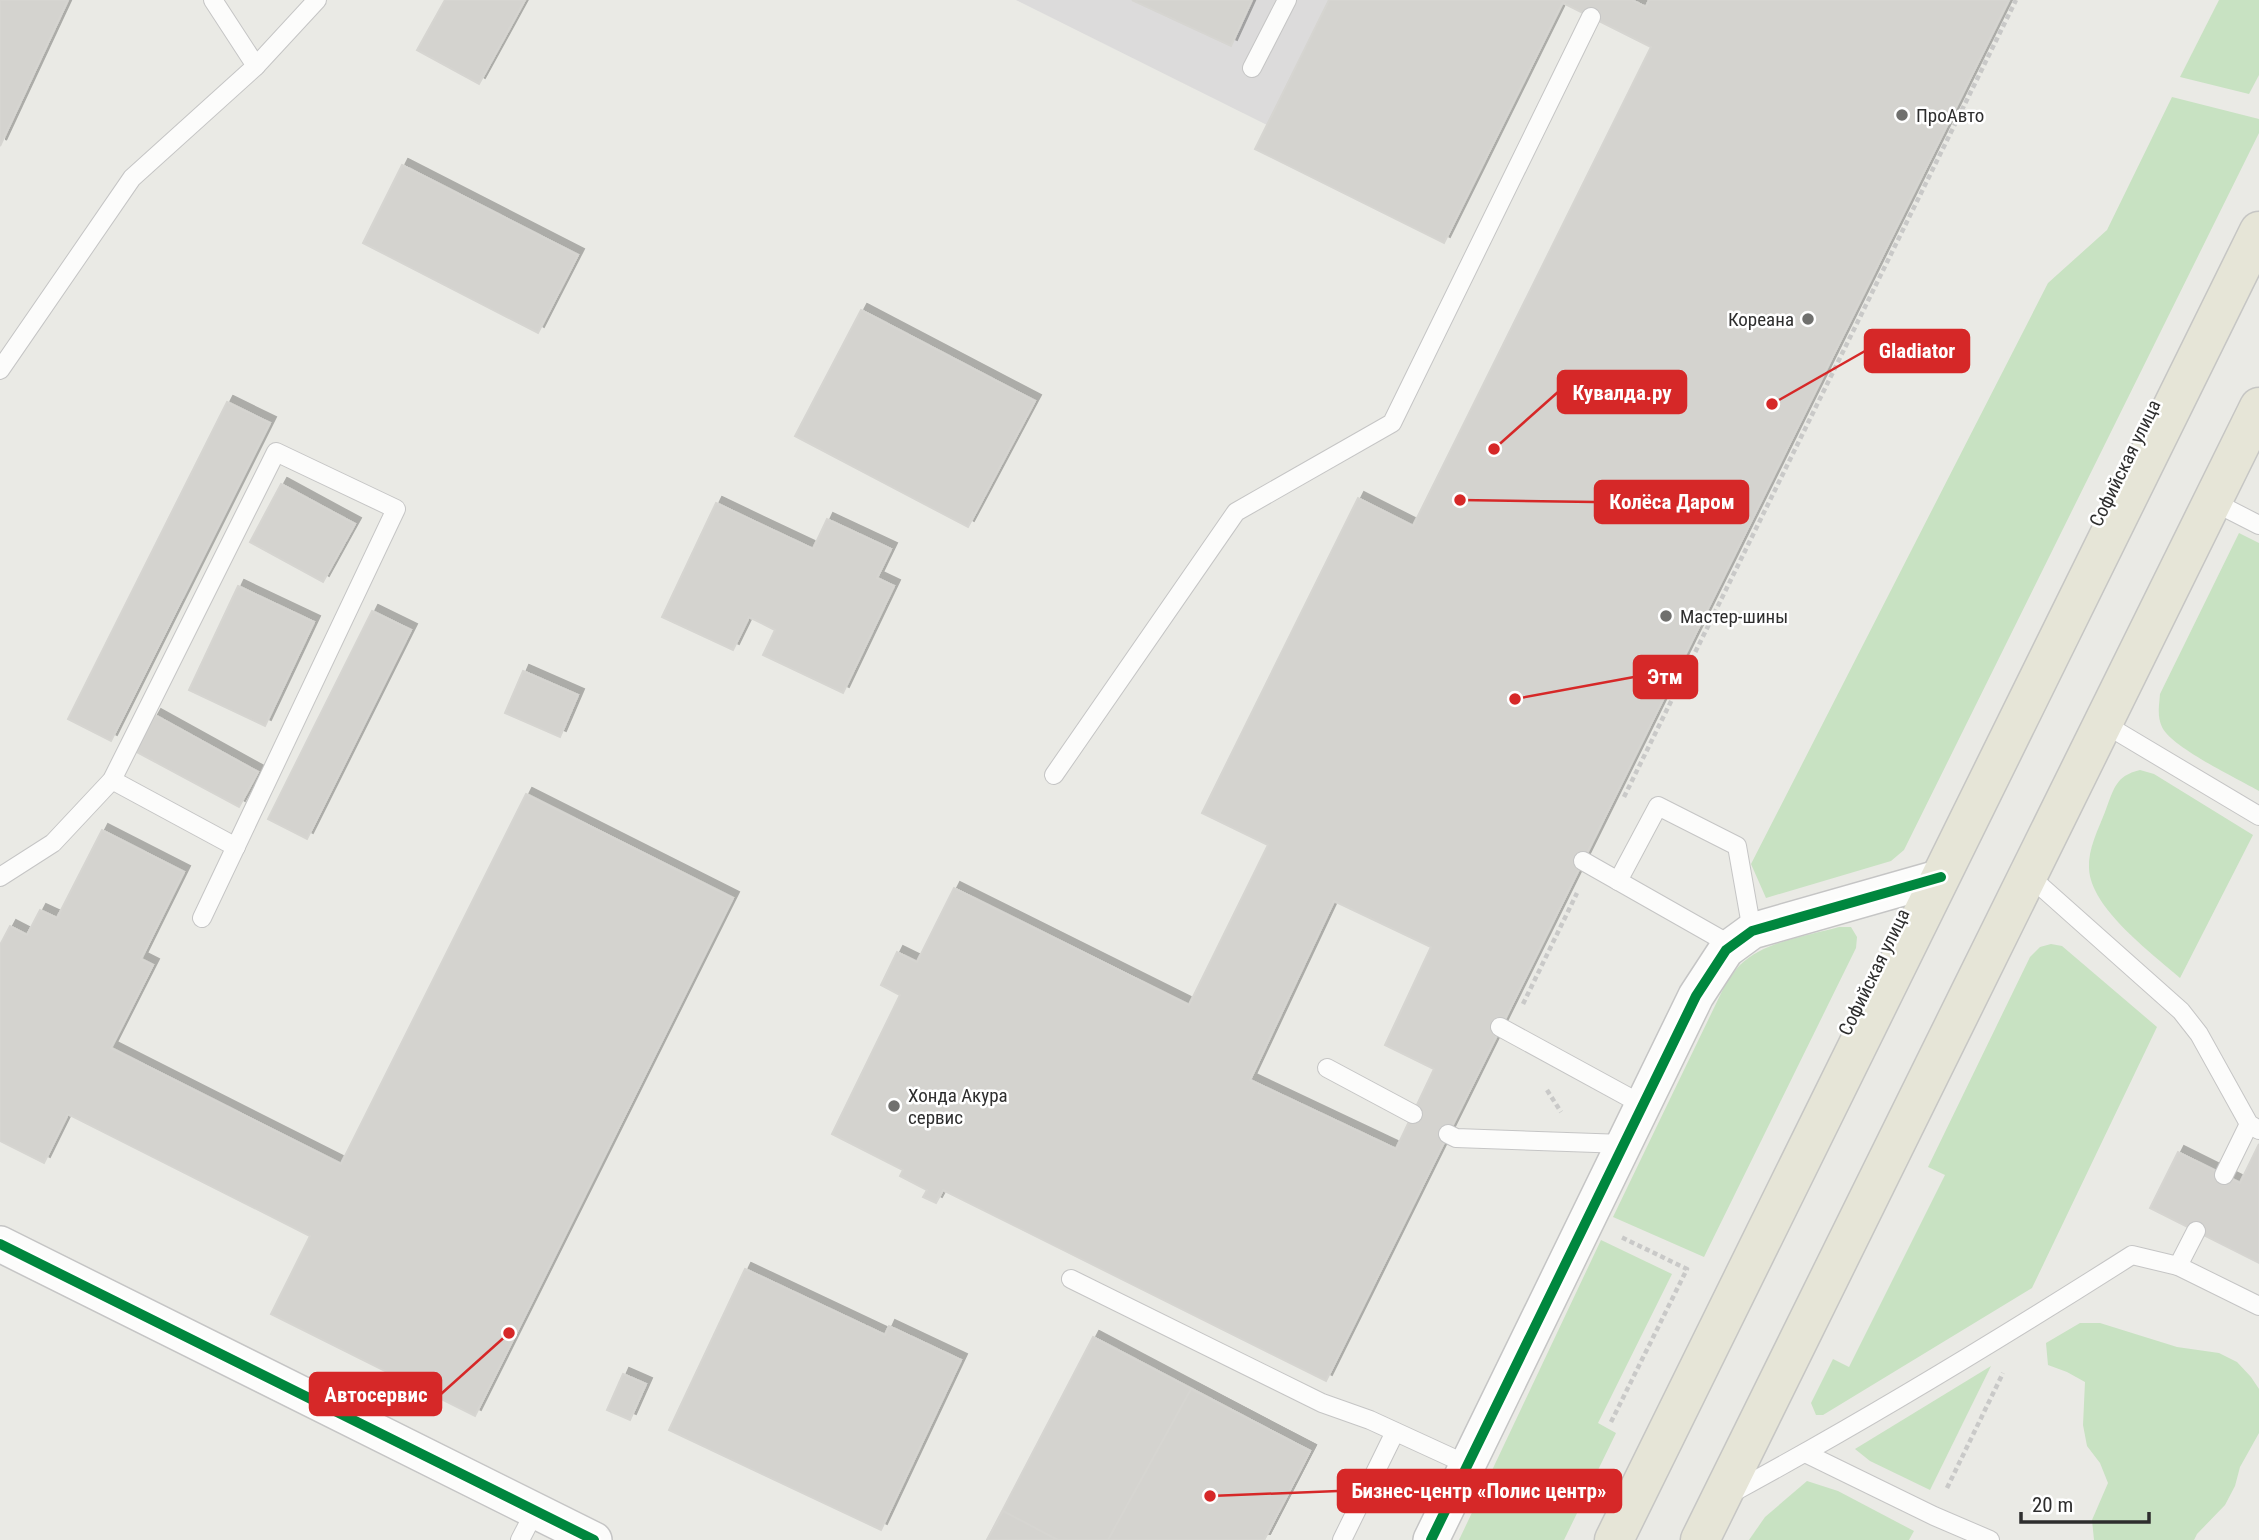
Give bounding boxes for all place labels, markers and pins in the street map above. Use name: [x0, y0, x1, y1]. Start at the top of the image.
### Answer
place label: ПроАвто: [1916, 104, 1984, 127]
marker: ПроАвто: [1894, 107, 1910, 123]
place label: Кореана: [1728, 308, 1794, 331]
marker: Кореана: [1800, 311, 1816, 327]
callout: Gladiator: [1865, 330, 1969, 372]
callout: Кувалда.ру: [1558, 371, 1686, 413]
callout: Колёса Даром: [1595, 481, 1748, 523]
place label: Мастер-шины: [1680, 605, 1788, 628]
marker: Мастер-шины: [1658, 608, 1674, 624]
callout: Этм: [1634, 656, 1697, 698]
place label: Хонда Акура сервис: [908, 1084, 1008, 1129]
marker: Хонда Акура сервис: [886, 1098, 902, 1114]
callout: Автосервис: [310, 1373, 441, 1415]
callout: Бизнес-центр «Полис центр»: [1338, 1470, 1621, 1512]

